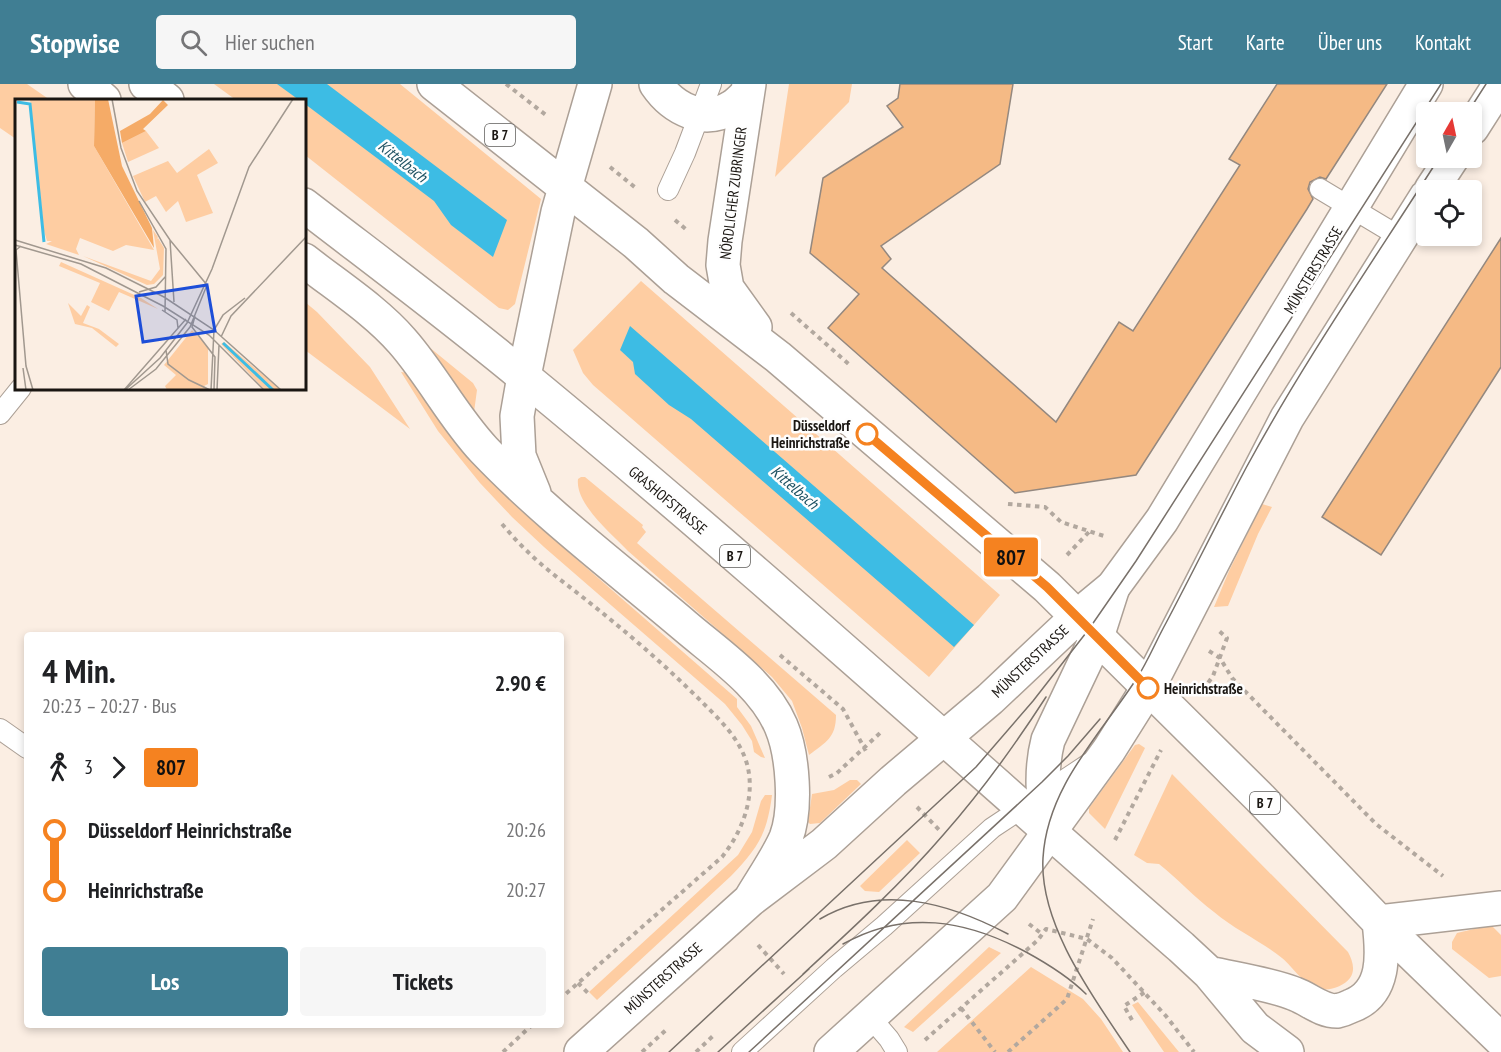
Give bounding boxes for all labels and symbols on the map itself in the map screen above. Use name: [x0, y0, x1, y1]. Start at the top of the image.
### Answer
inset map: [15, 99, 306, 390]
north arrow: [1416, 102, 1482, 168]
road number: B 7: [485, 124, 515, 146]
street label: NÖRDLICHER ZUBRINGER: [715, 125, 751, 261]
water label: Kittelbach: [375, 136, 432, 187]
street label: MÜNSTERSTRASSE: [1279, 223, 1347, 317]
place label: Düsseldorf Heinrichstraße: [771, 416, 851, 452]
marker: Düsseldorf Heinrichstraße: [856, 423, 878, 445]
water label: Kittelbach: [767, 461, 824, 514]
street label: GRASHOFSTRASSE: [625, 462, 711, 538]
line badge: 807: [976, 538, 1046, 576]
road number: B 7: [720, 545, 750, 567]
street label: MÜNSTERSTRASSE: [987, 620, 1073, 702]
marker: Heinrichstraße: [1137, 677, 1159, 699]
place label: Heinrichstraße: [1164, 679, 1243, 698]
road number: B 7: [1250, 792, 1280, 814]
street label: MÜNSTERSTRASSE: [620, 938, 706, 1018]

